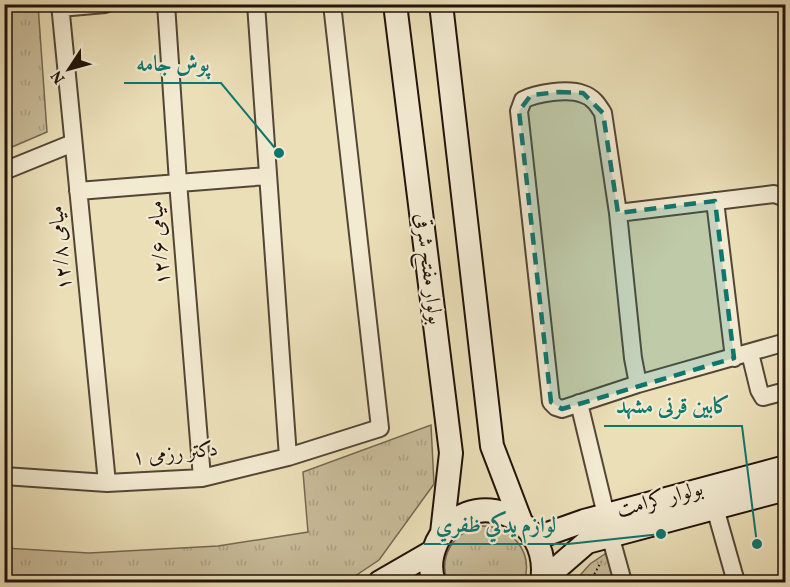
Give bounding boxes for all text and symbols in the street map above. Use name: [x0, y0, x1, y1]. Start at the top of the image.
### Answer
north arrow: [39, 39, 99, 99]
callout: پوش جامه: [124, 43, 221, 83]
text: پوش جامه: [136, 50, 211, 81]
text: N: [46, 65, 71, 88]
street label: میامی ۱۲/۶: [142, 199, 178, 287]
street label: میامی ۱۲/۸: [42, 204, 80, 292]
street label: بولوار مفتح شرقی: [404, 212, 449, 327]
callout: کابین قرنی مشهد: [604, 386, 742, 426]
text: کابین قرنی مشهد: [616, 392, 730, 423]
street label: دکتر رزمی ۱: [131, 435, 219, 473]
street label: بولوار کرامت: [614, 475, 706, 525]
callout: لوازم يدكي ظفري: [424, 504, 568, 544]
text: لوازم يدكي ظفري: [436, 511, 556, 544]

